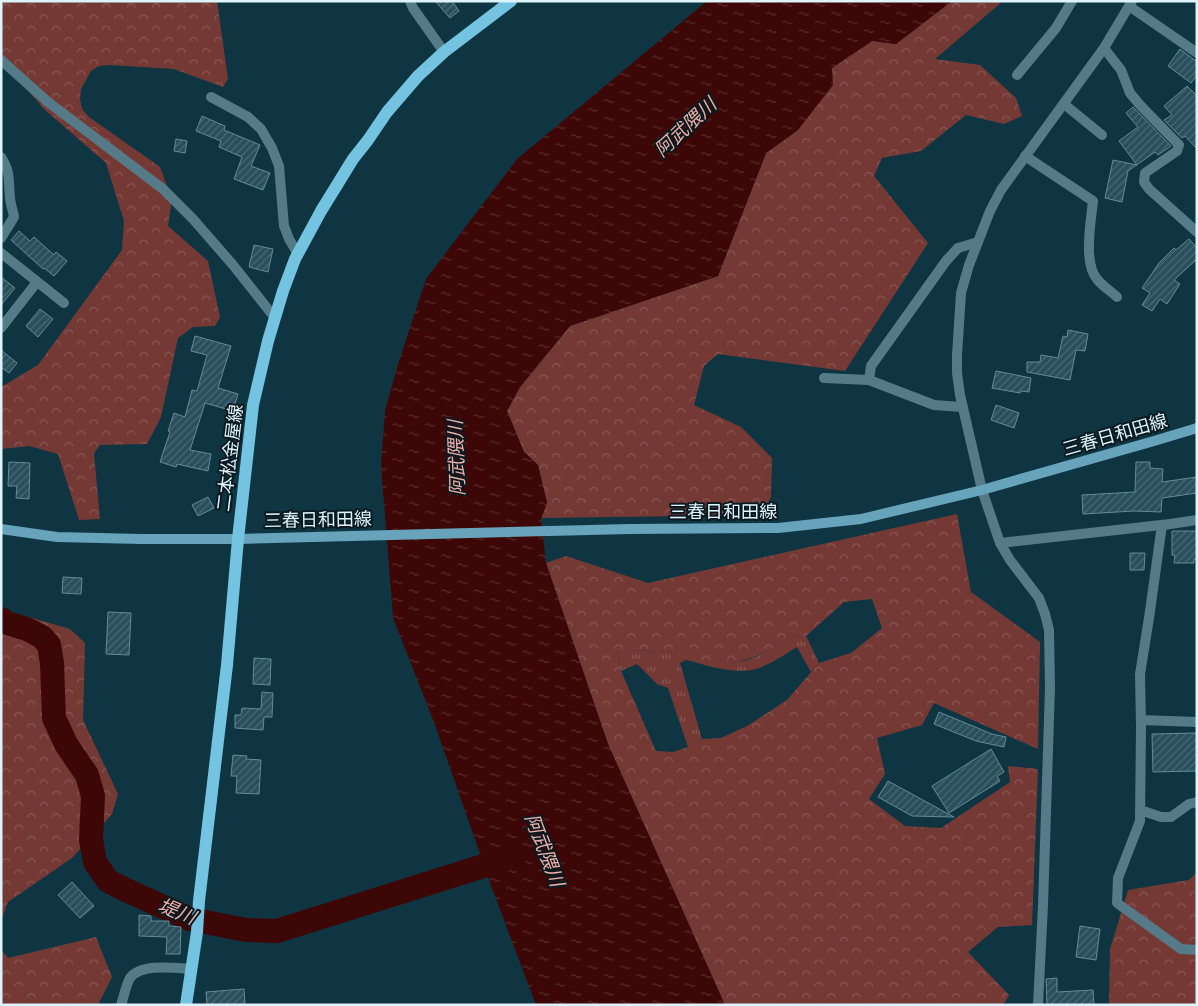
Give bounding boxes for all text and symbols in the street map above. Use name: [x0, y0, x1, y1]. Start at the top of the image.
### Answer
water label: 阿武隈川: [650, 92, 722, 161]
street label: 二本松金屋線: [213, 403, 247, 513]
street label: 三春日和田線: [1060, 411, 1170, 459]
water label: 阿武隈川: [445, 418, 468, 496]
street label: 三春日和田線: [669, 502, 777, 522]
street label: 三春日和田線: [264, 509, 372, 531]
water label: 阿武隈川: [521, 811, 569, 891]
water label: 堤川: [155, 895, 200, 929]

